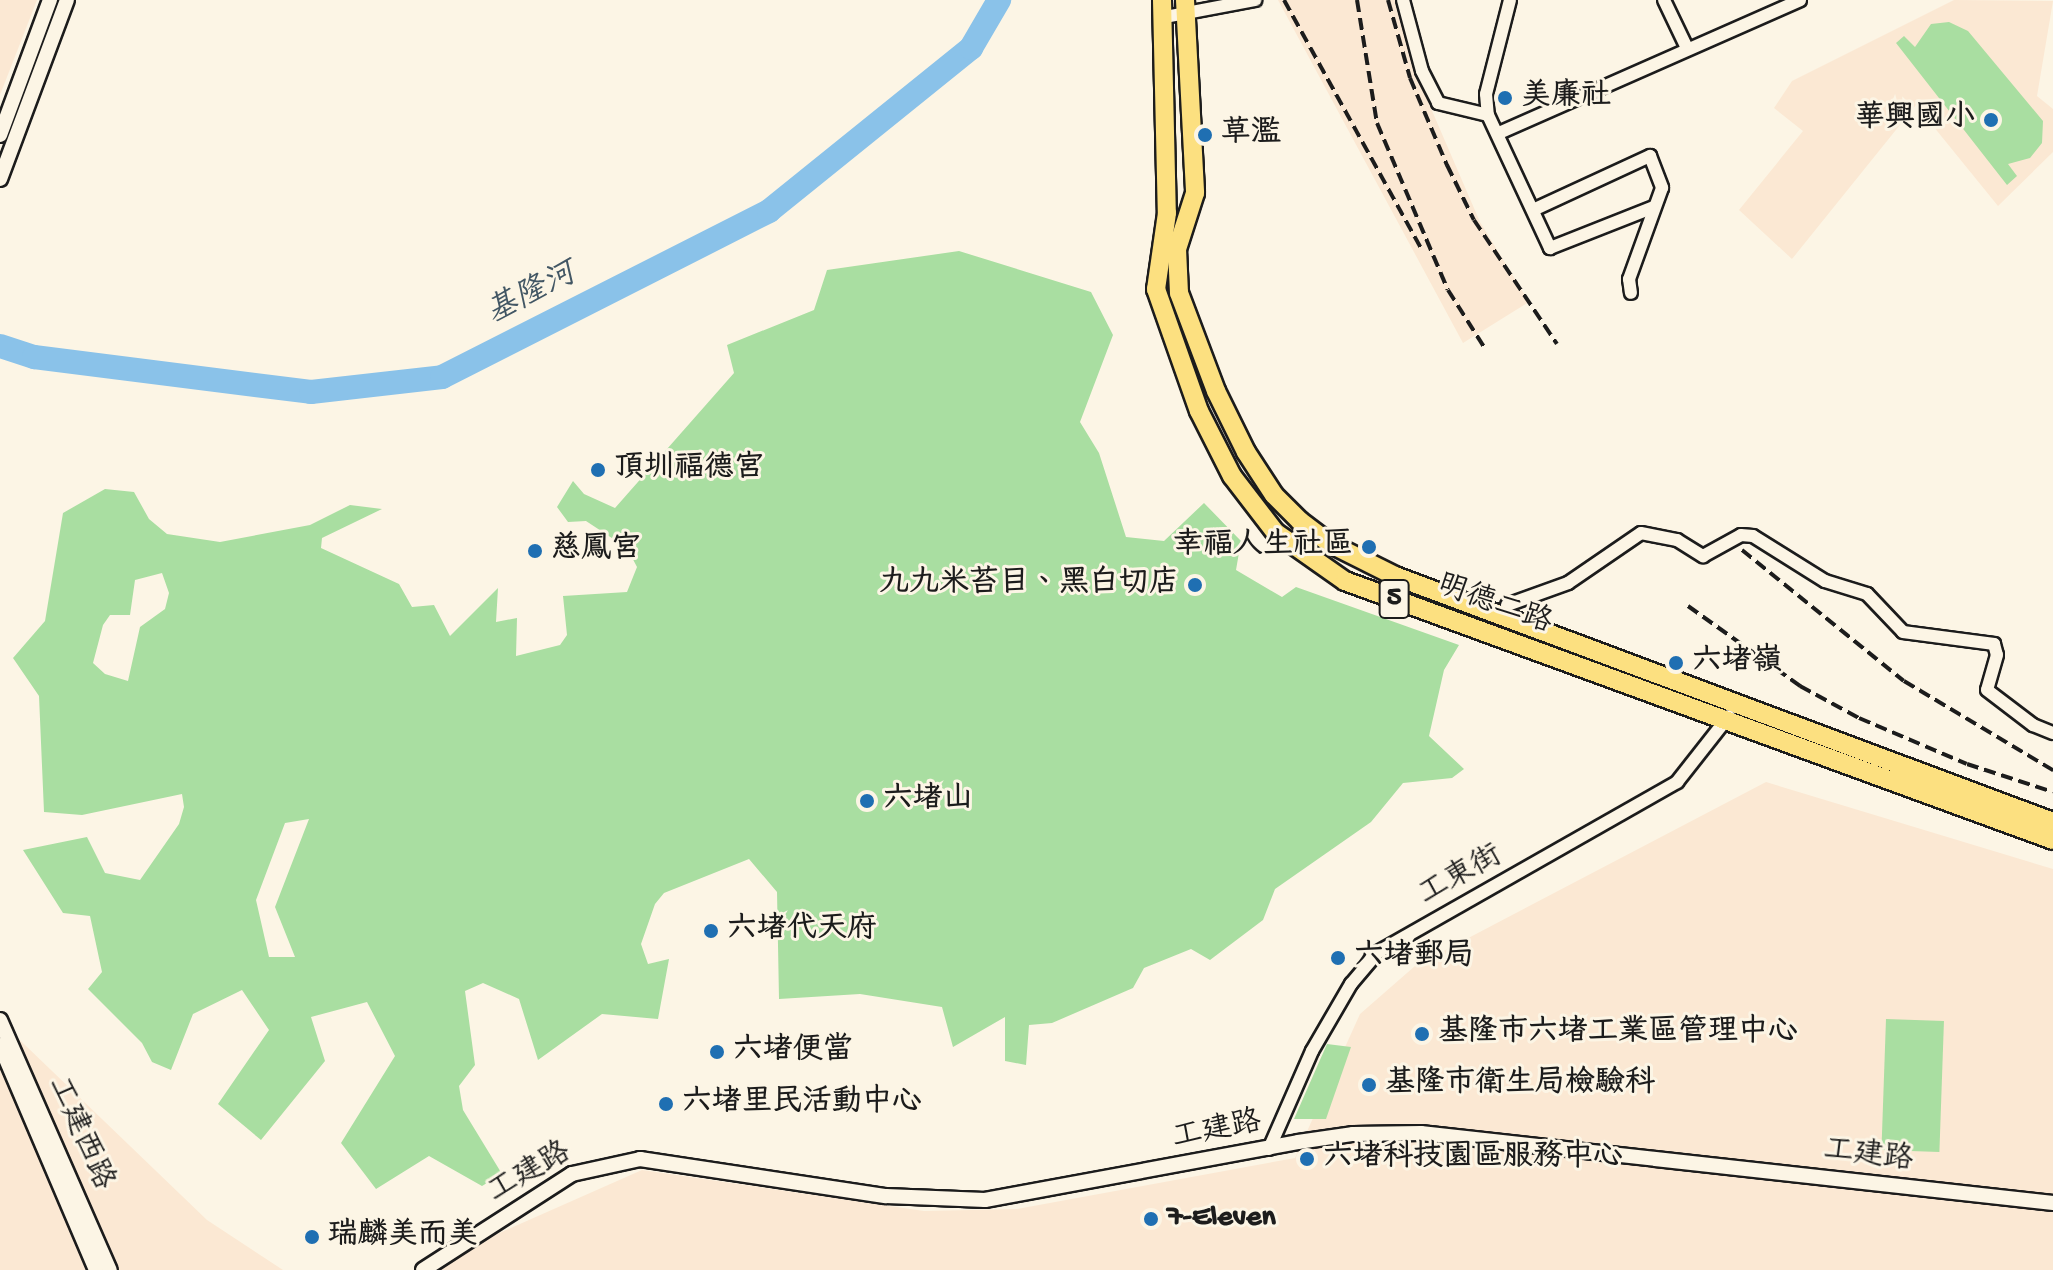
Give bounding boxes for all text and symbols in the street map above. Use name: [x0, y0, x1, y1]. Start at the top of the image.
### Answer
place label: 美廉社: [1521, 80, 1611, 116]
marker: 美廉社: [1496, 89, 1514, 107]
place label: 華興國小: [1855, 102, 1975, 138]
marker: 華興國小: [1982, 111, 2000, 129]
place label: 草濫: [1221, 117, 1281, 153]
marker: 草濫: [1196, 126, 1214, 144]
water label: 基隆河: [481, 256, 583, 334]
place label: 頂圳福德宮: [614, 452, 764, 488]
marker: 頂圳福德宮: [589, 461, 607, 479]
place label: 幸福人生社區: [1173, 529, 1353, 565]
place label: 慈鳳宮: [551, 533, 641, 569]
marker: 幸福人生社區: [1360, 538, 1378, 556]
marker: 慈鳳宮: [526, 542, 544, 560]
place label: 九九米苔目、黑白切店: [879, 567, 1179, 603]
street label: 明德二路: [1431, 569, 1557, 643]
road number: 5: [1378, 575, 1410, 623]
marker: 九九米苔目、黑白切店: [1186, 576, 1204, 594]
place label: 六堵嶺: [1692, 645, 1782, 681]
marker: 六堵嶺: [1667, 654, 1685, 672]
place label: 六堵山: [883, 783, 973, 819]
marker: 六堵山: [858, 792, 876, 810]
street label: 工東街: [1413, 839, 1509, 915]
place label: 六堵代天府: [727, 913, 877, 949]
marker: 六堵代天府: [702, 922, 720, 940]
place label: 六堵郵局: [1354, 940, 1474, 976]
marker: 六堵郵局: [1329, 949, 1347, 967]
place label: 基隆市六堵工業區管理中心: [1438, 1016, 1798, 1052]
marker: 基隆市六堵工業區管理中心: [1413, 1025, 1431, 1043]
place label: 六堵便當: [733, 1034, 853, 1070]
marker: 六堵便當: [708, 1043, 726, 1061]
place label: 基隆市衛生局檢驗科: [1385, 1067, 1655, 1103]
street label: 工建西路: [38, 1072, 120, 1196]
marker: 基隆市衛生局檢驗科: [1360, 1076, 1378, 1094]
place label: 六堵里民活動中心: [682, 1086, 922, 1122]
marker: 六堵里民活動中心: [657, 1095, 675, 1113]
street label: 工建路: [1169, 1106, 1265, 1158]
street label: 工建路: [1821, 1134, 1915, 1180]
street label: 工建路: [482, 1136, 578, 1212]
place label: 六堵科技園區服務中心: [1323, 1141, 1623, 1177]
marker: 六堵科技園區服務中心: [1298, 1150, 1316, 1168]
place label: 7-Eleven: [1167, 1201, 1276, 1237]
marker: 7-Eleven: [1142, 1210, 1160, 1228]
place label: 瑞麟美而美: [328, 1219, 478, 1255]
marker: 瑞麟美而美: [303, 1228, 321, 1246]

